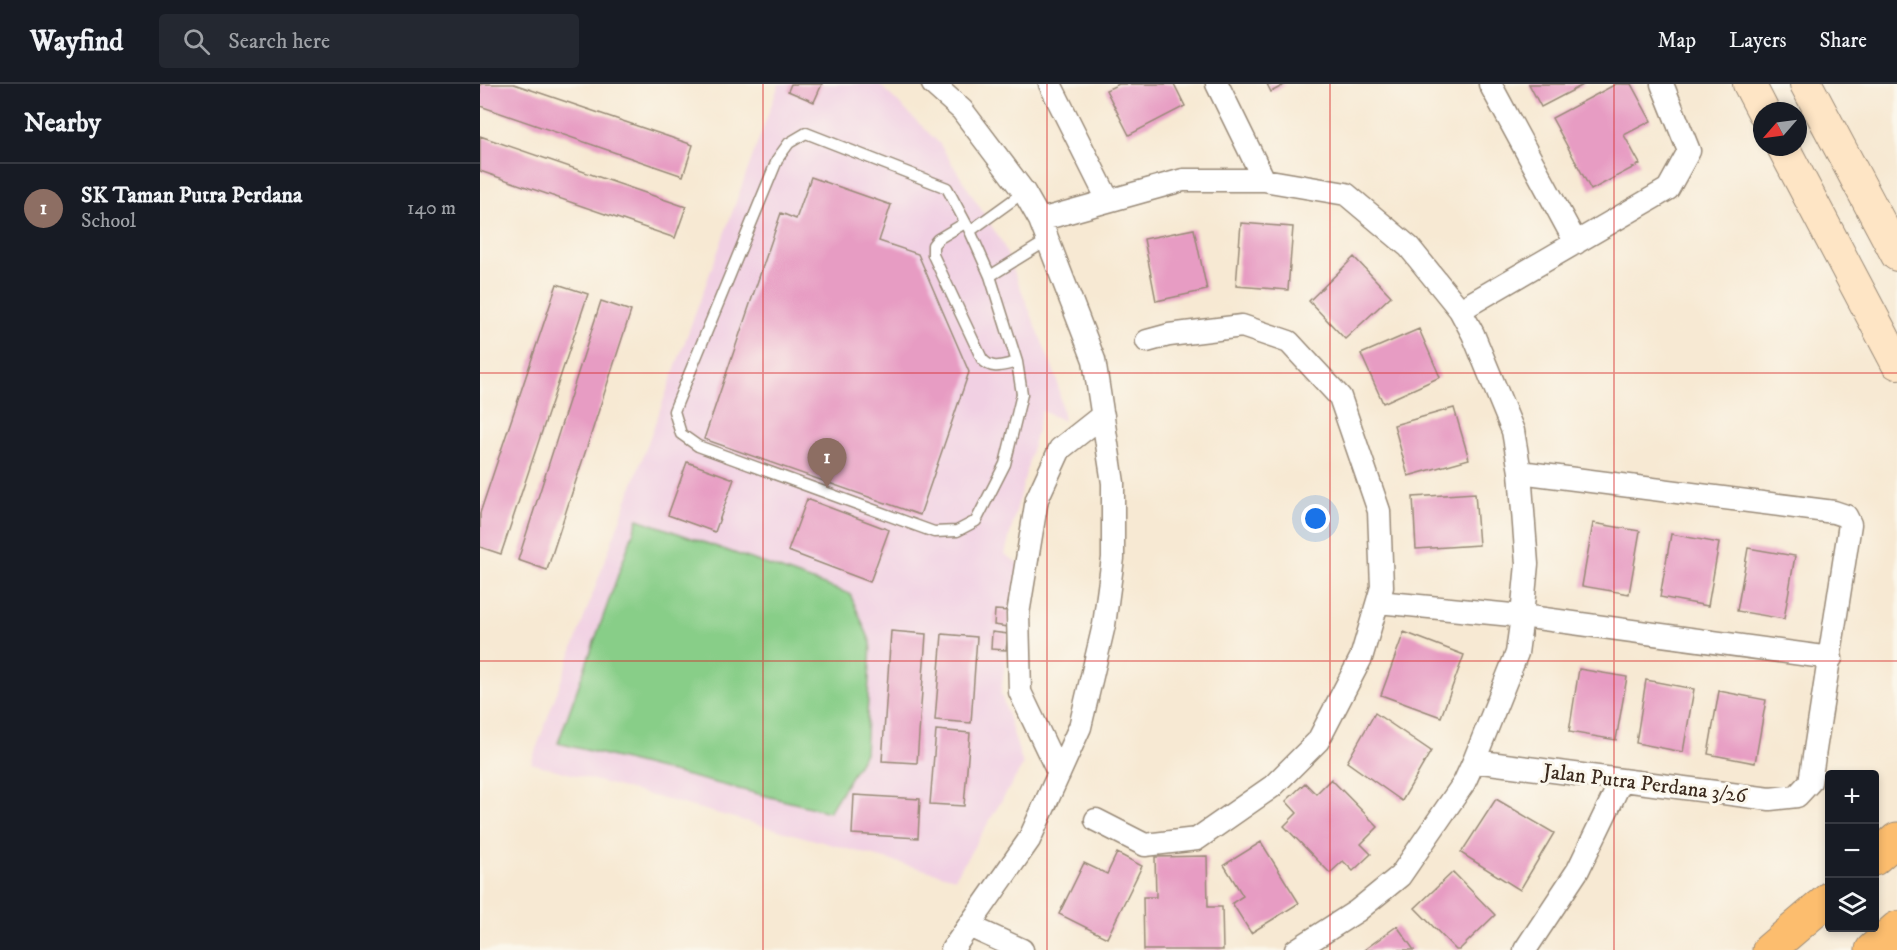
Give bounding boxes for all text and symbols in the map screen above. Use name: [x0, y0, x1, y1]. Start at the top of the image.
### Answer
search box: [159, 14, 579, 68]
text: Wayfind: [30, 24, 123, 59]
icon: search: [180, 25, 213, 58]
text: Search here: [228, 28, 330, 55]
text: Map: [1657, 28, 1696, 54]
text: Layers: [1729, 28, 1787, 54]
text: Share: [1820, 28, 1867, 54]
north arrow: [1753, 102, 1807, 156]
text: Nearby: [24, 107, 101, 140]
text: SK Taman Putra Perdana: [81, 182, 302, 209]
text: 1: [40, 196, 47, 221]
text: 140 m: [407, 196, 456, 221]
text: School: [81, 209, 136, 234]
pin: 1: [808, 438, 846, 488]
your location: [1301, 504, 1330, 533]
street label: Jalan Putra Perdana 3/26: [1540, 758, 1749, 810]
map controls: [1825, 770, 1879, 932]
button: +: [1825, 770, 1879, 824]
button: −: [1825, 824, 1879, 878]
button: layers: [1825, 878, 1879, 932]

